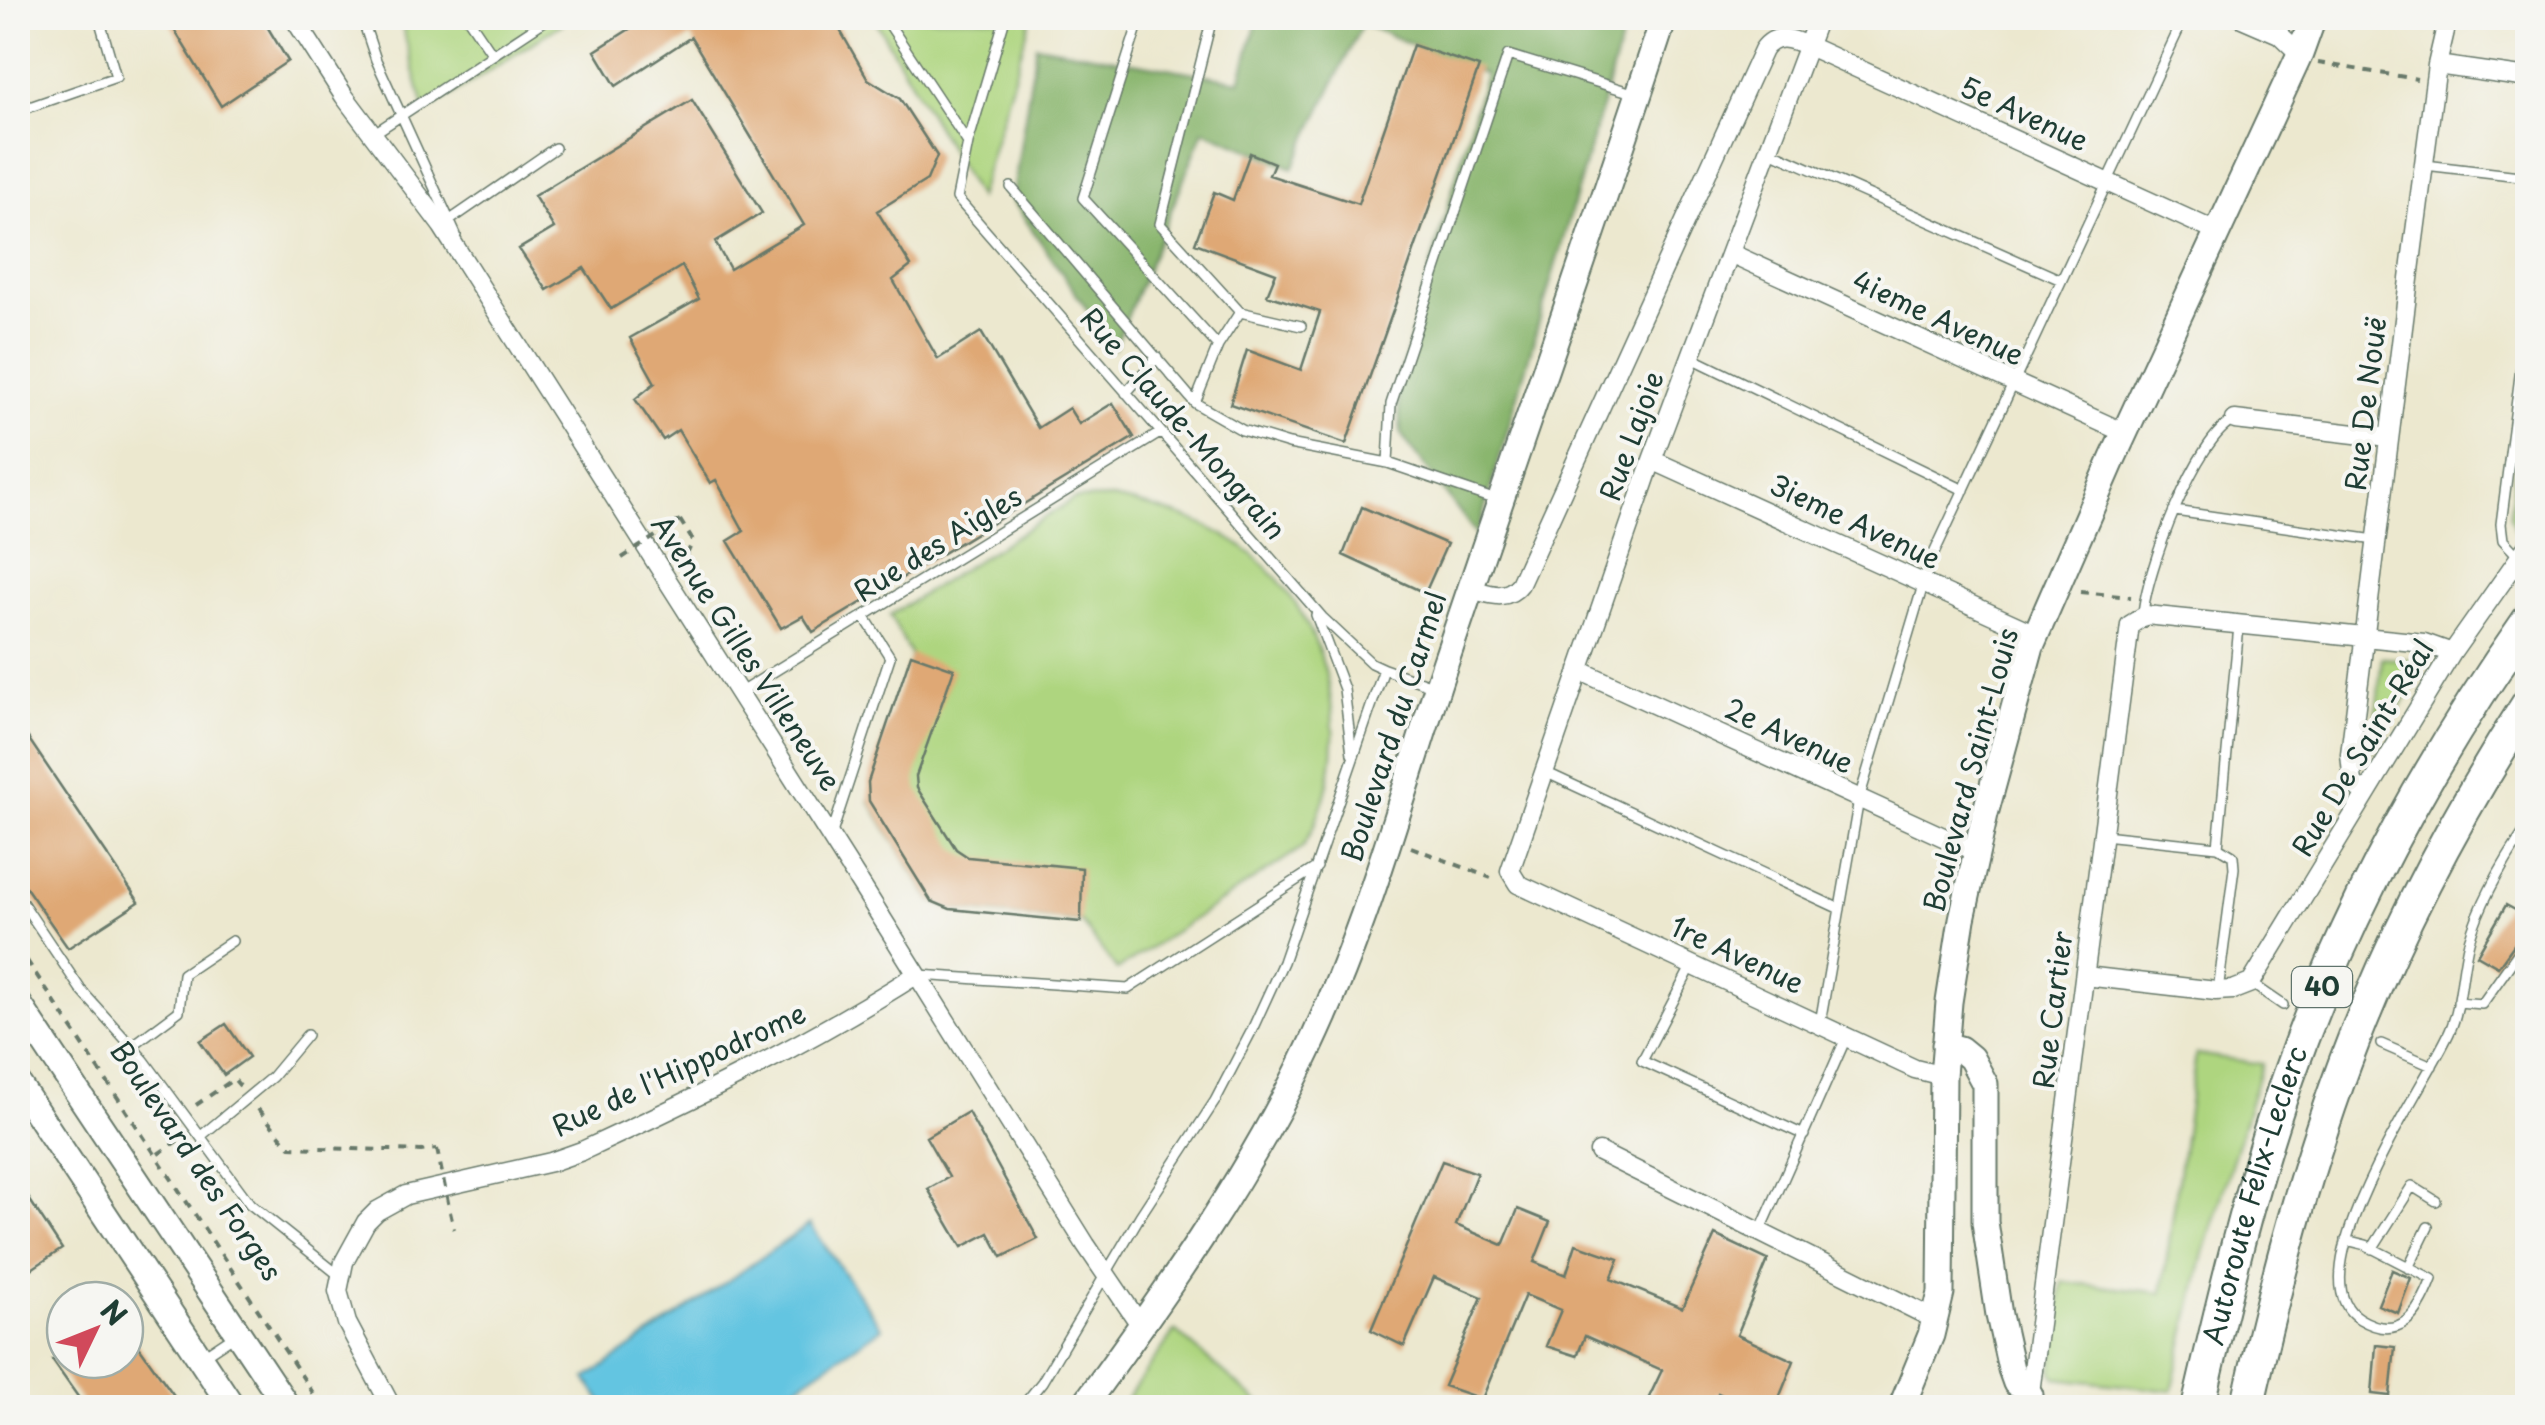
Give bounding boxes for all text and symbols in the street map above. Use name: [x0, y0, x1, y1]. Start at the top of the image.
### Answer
street label: 5e Avenue: [1953, 64, 2096, 161]
street label: 4ieme Avenue: [1846, 258, 2031, 375]
street label: Rue Claude-Mongrain: [1071, 297, 1297, 549]
street label: Rue De Nouë: [2333, 314, 2397, 493]
street label: Rue Lajoie: [1587, 365, 1674, 506]
street label: 3ieme Avenue: [1763, 462, 1948, 579]
street label: Rue des Aigles: [845, 474, 1030, 612]
street label: Avenue Gilles Villeneuve: [642, 506, 853, 799]
street label: Boulevard du Carmel: [1329, 586, 1457, 867]
street label: Boulevard Saint-Louis: [1911, 623, 2028, 916]
street label: Rue De Saint-Réal: [2280, 631, 2444, 864]
street label: 2e Avenue: [1718, 686, 1861, 783]
street label: 1re Avenue: [1664, 904, 1812, 1003]
street label: Rue Cartier: [2021, 928, 2083, 1091]
road number: 40: [2292, 967, 2352, 1007]
street label: Rue de l'Hippodrome: [544, 991, 813, 1146]
street label: Boulevard des Forges: [101, 1031, 294, 1289]
street label: Autoroute Félix-Leclerc: [2191, 1039, 2317, 1349]
north arrow: [45, 1280, 145, 1380]
text: N: [91, 1289, 138, 1335]

